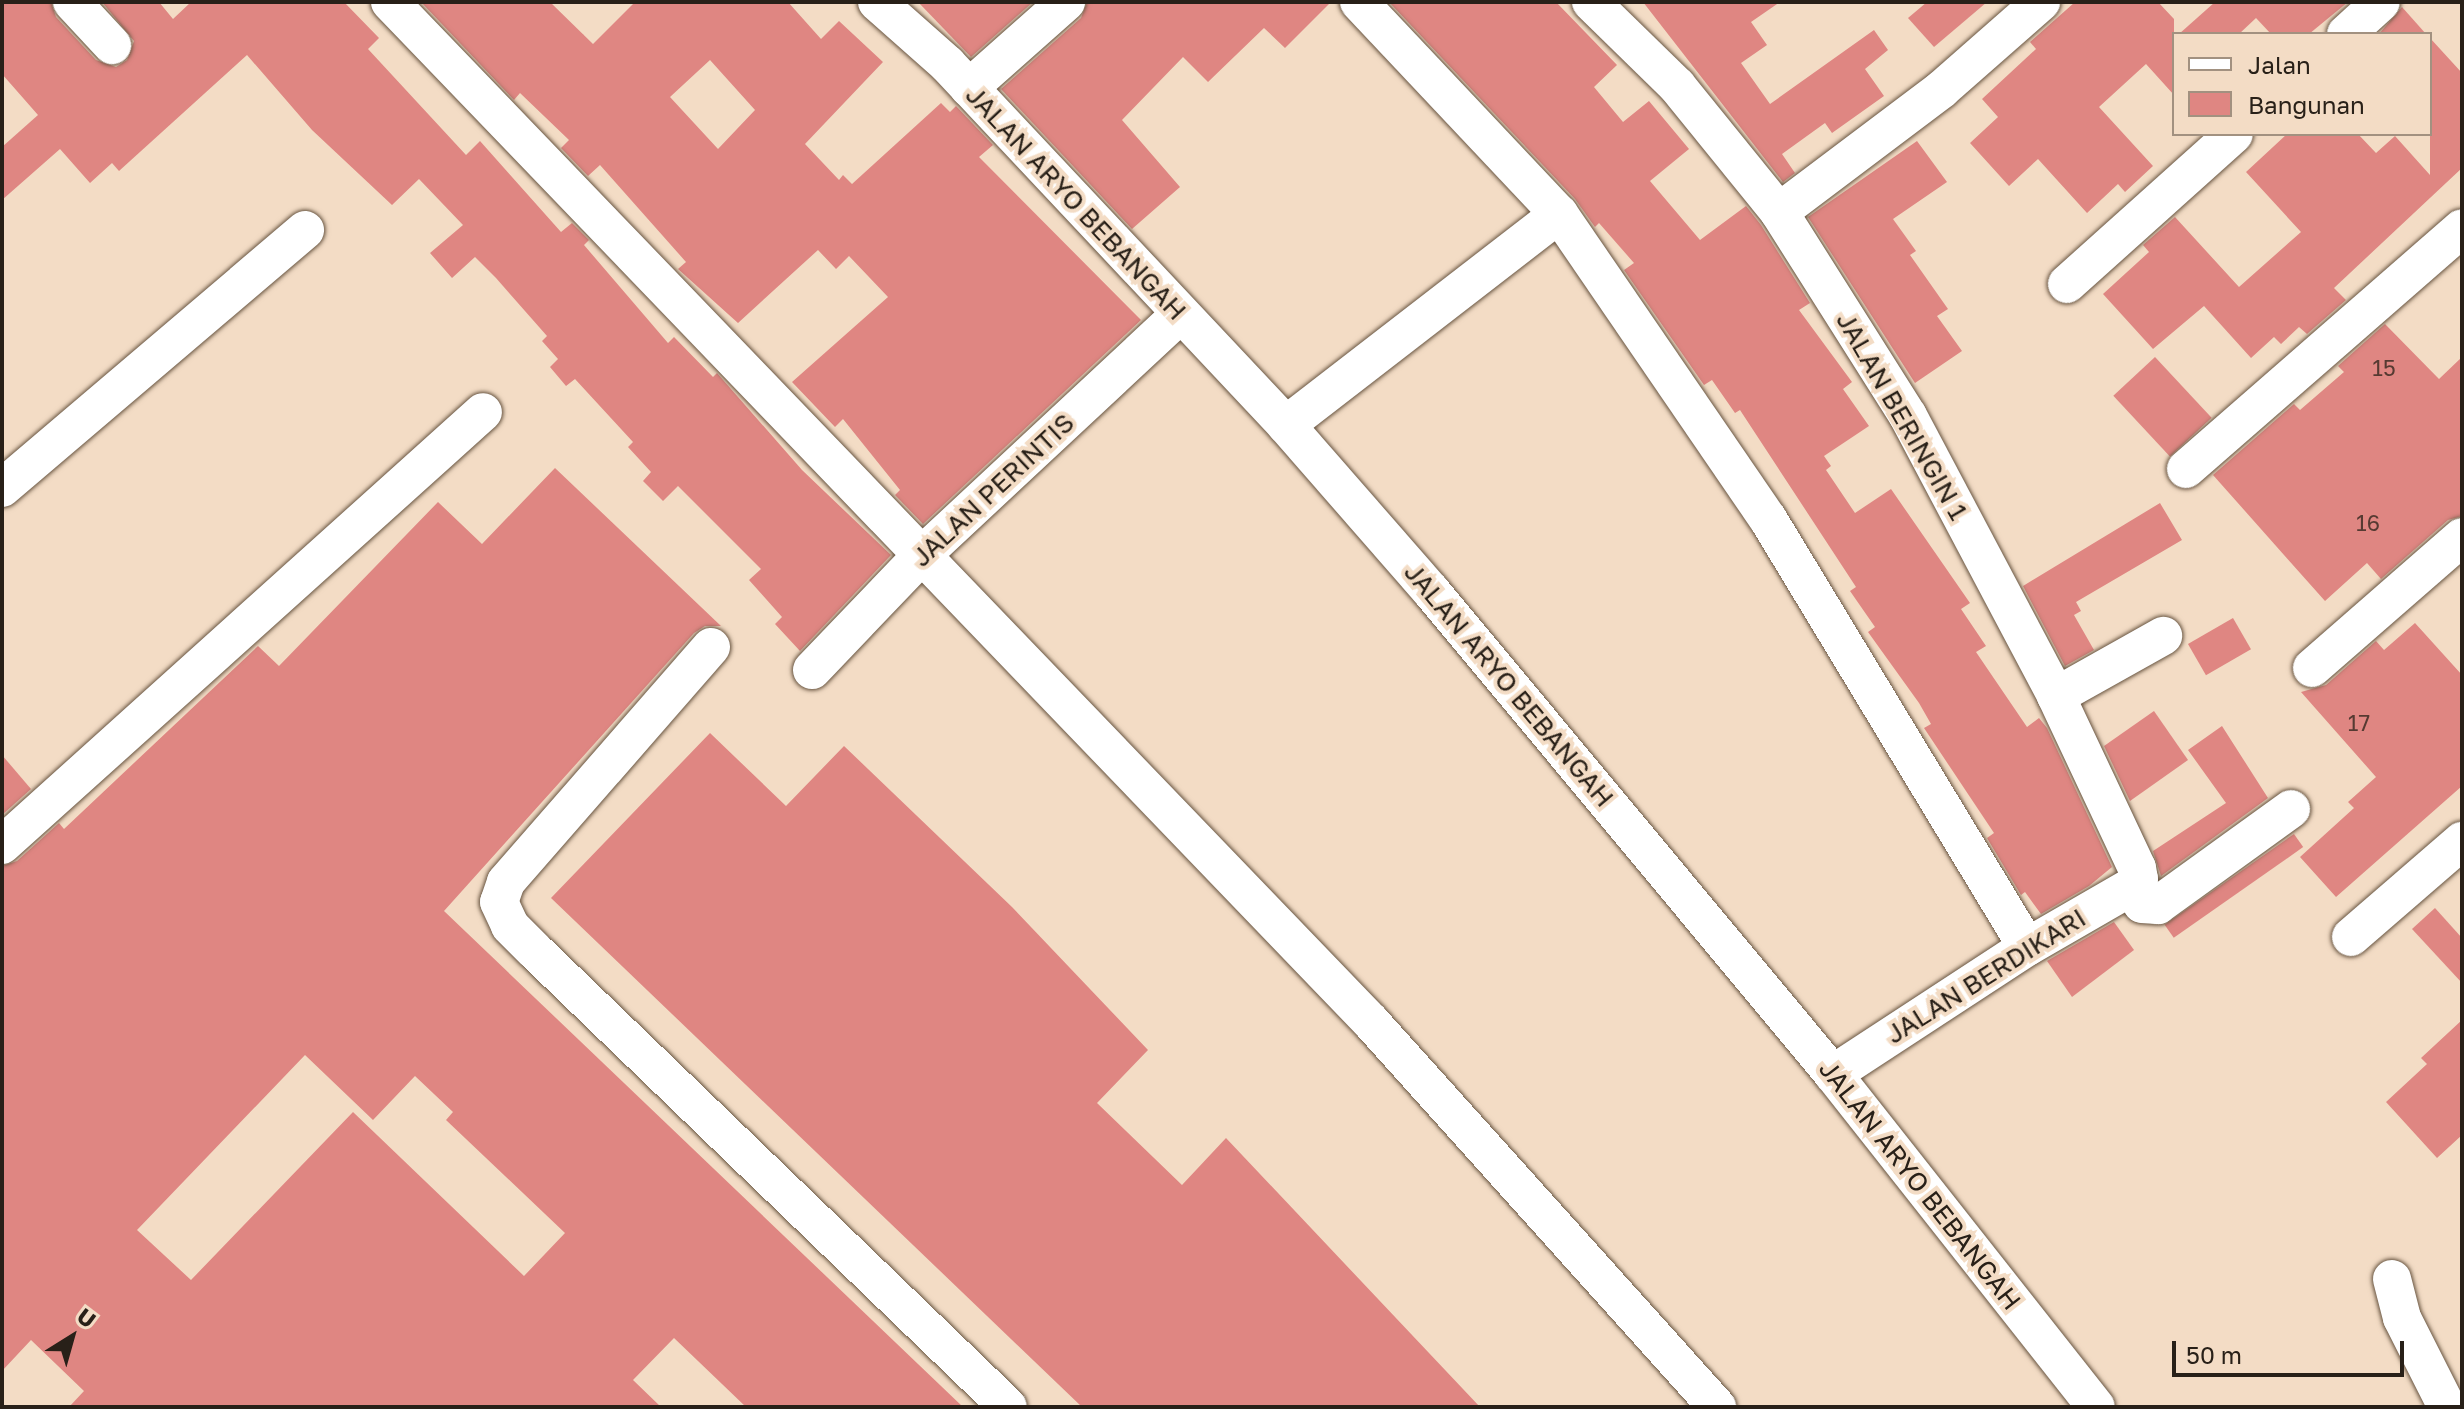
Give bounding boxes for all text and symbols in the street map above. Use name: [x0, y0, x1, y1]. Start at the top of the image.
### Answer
legend: [2172, 32, 2432, 136]
text: Jalan: [2248, 50, 2311, 79]
street label: JALAN ARYO BEBANGAH: [959, 80, 1193, 326]
text: Bangunan: [2248, 90, 2365, 119]
street label: JALAN BERINGIN 1: [1830, 307, 1974, 525]
house number: 15: [2372, 355, 2396, 381]
street label: JALAN PERINTIS: [906, 407, 1080, 573]
house number: 16: [2356, 510, 2380, 536]
street label: JALAN ARYO BEBANGAH: [1398, 557, 1620, 813]
house number: 17: [2348, 710, 2370, 736]
street label: JALAN BERDIKARI: [1880, 902, 2092, 1050]
street label: JALAN ARYO BEBANGAH: [1813, 1054, 2027, 1316]
north arrow: [32, 1297, 112, 1377]
text: U: [72, 1302, 101, 1333]
scale bar: [2176, 1325, 2408, 1375]
text: 50 m: [2186, 1340, 2242, 1369]

